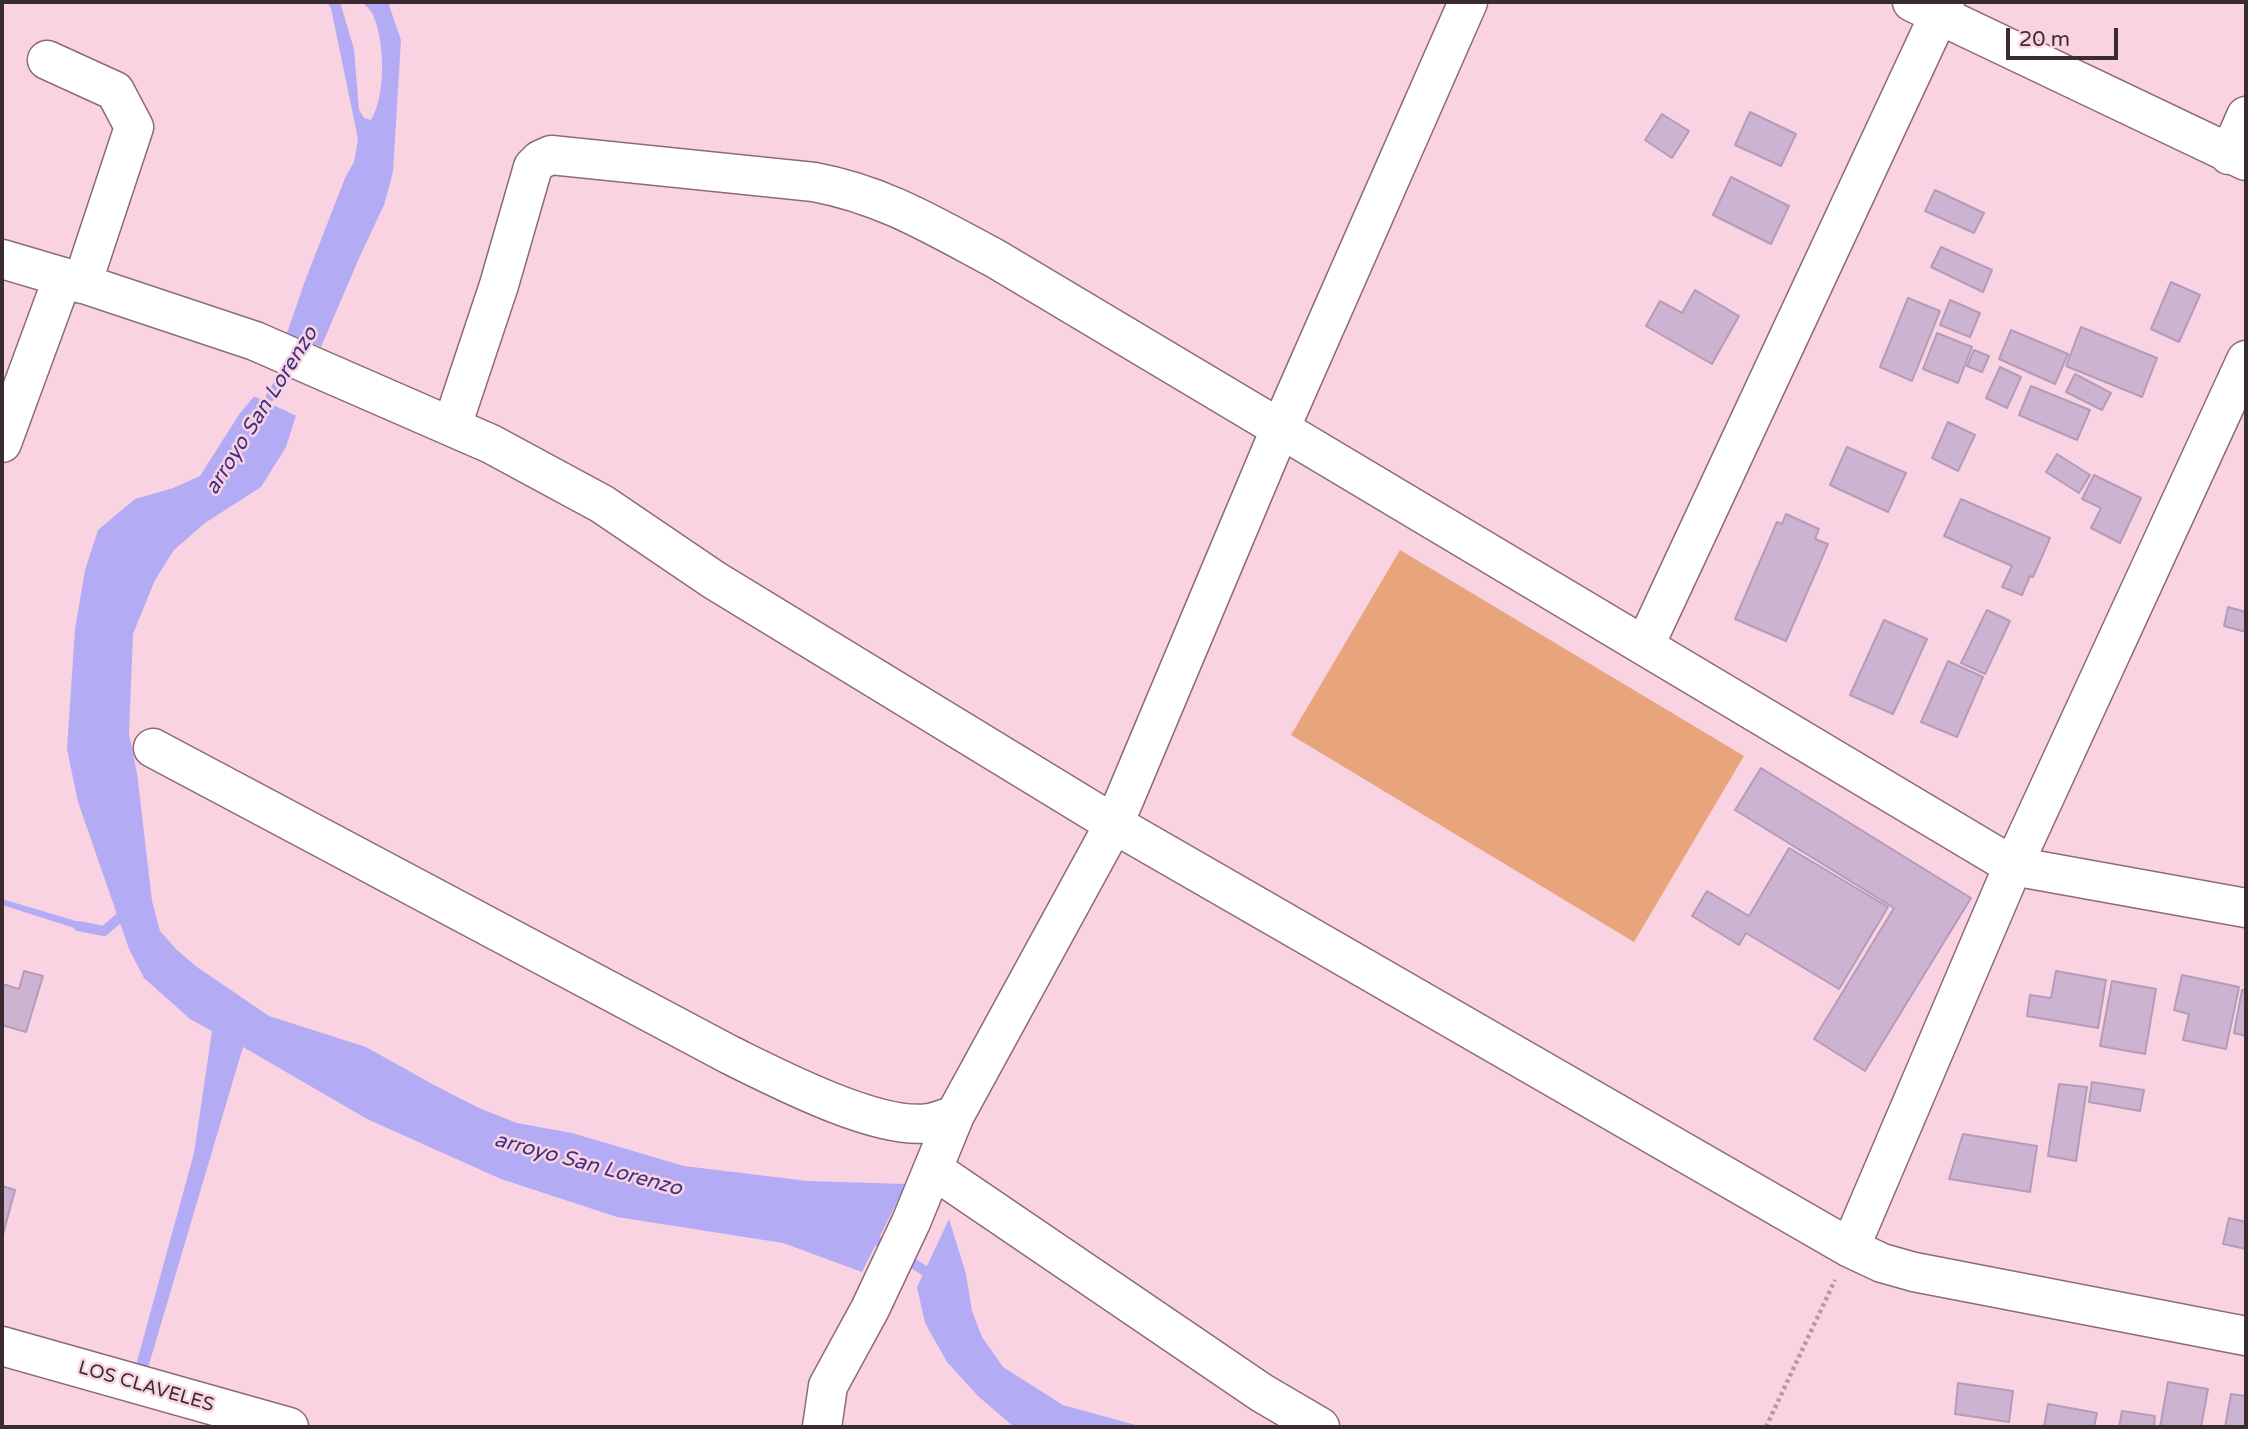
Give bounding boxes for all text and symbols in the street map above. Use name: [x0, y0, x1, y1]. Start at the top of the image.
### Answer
scale bar: [2010, 14, 2122, 58]
text: 20 m: [2019, 27, 2070, 52]
water label: arroyo San Lorenzo: [200, 322, 324, 500]
water label: arroyo San Lorenzo: [492, 1128, 684, 1202]
street label: LOS CLAVELES: [75, 1357, 217, 1417]

